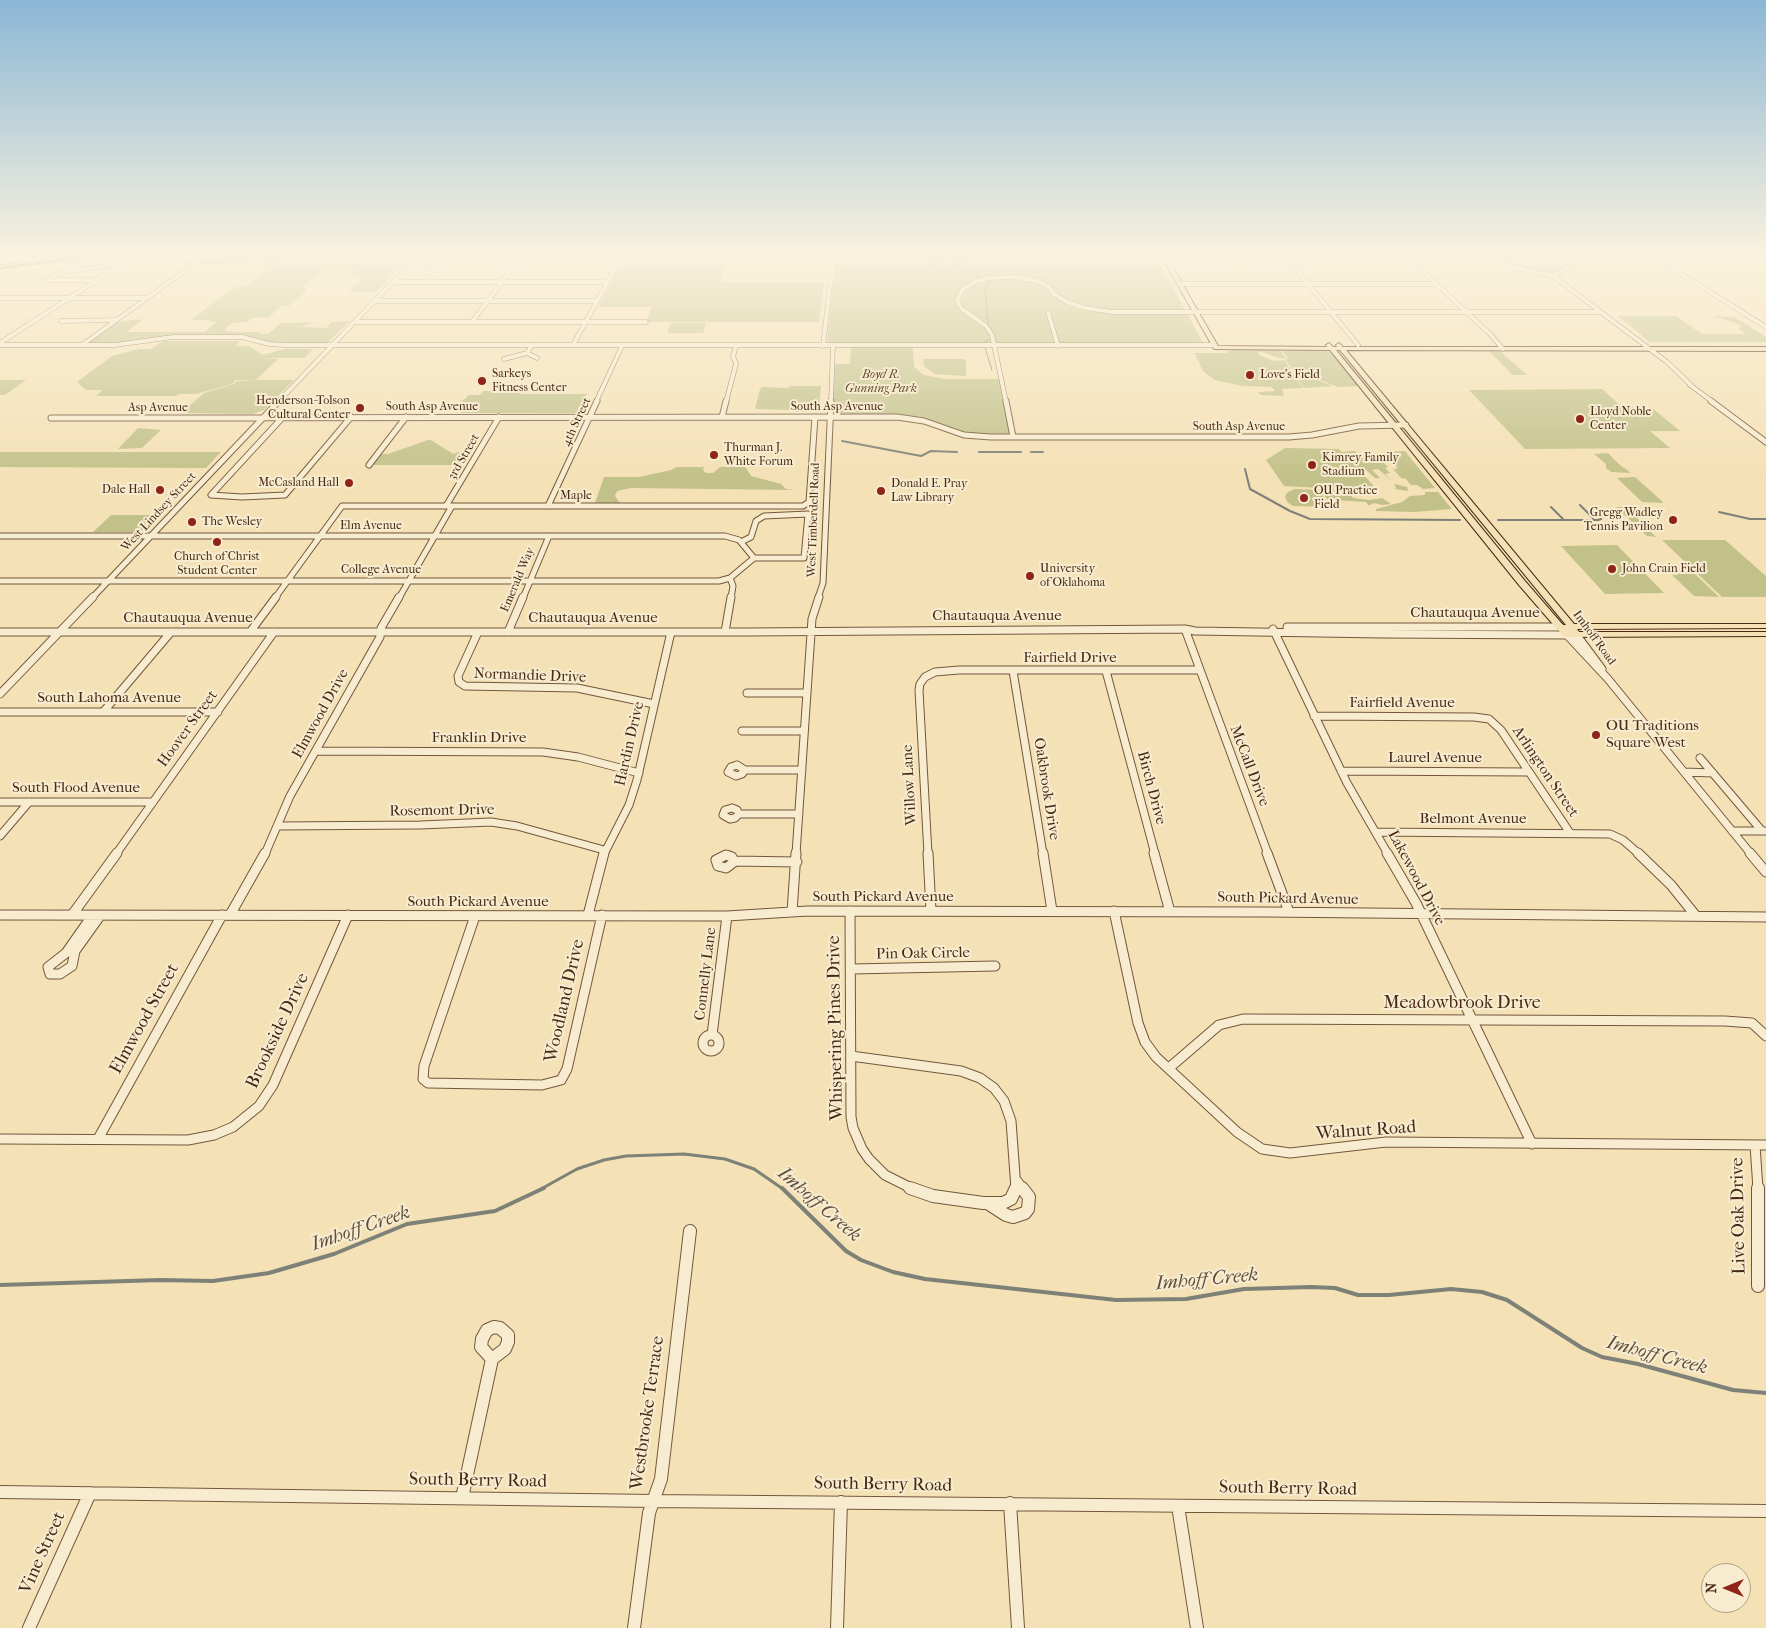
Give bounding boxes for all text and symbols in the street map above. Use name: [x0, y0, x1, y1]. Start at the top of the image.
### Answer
place label: Sarkeys Fitness Center: [492, 367, 567, 395]
park label: Boyd R. Gunning Park: [845, 368, 917, 396]
place label: Love's Field: [1260, 368, 1320, 382]
marker: Love's Field: [1244, 369, 1256, 381]
marker: Sarkeys Fitness Center: [476, 375, 488, 387]
place label: Henderson-Tolson Cultural Center: [256, 394, 350, 422]
street label: 4th Street: [559, 395, 595, 449]
street label: South Asp Avenue: [386, 400, 478, 414]
street label: South Asp Avenue: [791, 400, 883, 414]
street label: Asp Avenue: [128, 401, 188, 415]
marker: Henderson-Tolson Cultural Center: [354, 402, 366, 414]
place label: Lloyd Noble Center: [1590, 405, 1652, 433]
marker: Lloyd Noble Center: [1574, 413, 1586, 425]
street label: South Asp Avenue: [1193, 420, 1285, 434]
street label: 3rd Street: [445, 431, 483, 483]
place label: Thurman J. White Forum: [724, 441, 793, 469]
marker: Thurman J. White Forum: [708, 449, 720, 461]
place label: Kimrey Family Stadium: [1322, 451, 1399, 479]
marker: Kimrey Family Stadium: [1306, 459, 1318, 471]
street label: West Timberdell Road: [805, 462, 823, 578]
street label: West Lindsey Street: [119, 469, 199, 555]
place label: McCasland Hall: [258, 476, 339, 490]
marker: McCasland Hall: [343, 477, 355, 489]
place label: Donald E. Pray Law Library: [891, 477, 967, 505]
place label: Dale Hall: [102, 483, 150, 497]
marker: Dale Hall: [154, 484, 166, 496]
place label: OU Practice Field: [1314, 484, 1377, 512]
marker: Donald E. Pray Law Library: [875, 485, 887, 497]
street label: Maple: [560, 489, 592, 503]
marker: OU Practice Field: [1298, 492, 1310, 504]
place label: Gregg Wadley Tennis Pavilion: [1584, 506, 1663, 534]
marker: Gregg Wadley Tennis Pavilion: [1667, 514, 1679, 526]
place label: The Wesley: [202, 515, 262, 529]
marker: The Wesley: [186, 516, 198, 528]
street label: Elm Avenue: [340, 519, 402, 533]
marker: Church of Christ Student Center: [211, 536, 223, 548]
street label: Emerald Way: [498, 545, 538, 615]
place label: Church of Christ Student Center: [174, 550, 260, 578]
place label: University of Oklahoma: [1040, 562, 1105, 590]
place label: John Crain Field: [1622, 562, 1706, 576]
street label: College Avenue: [341, 563, 421, 577]
marker: John Crain Field: [1606, 563, 1618, 575]
marker: University of Oklahoma: [1024, 570, 1036, 582]
street label: Chautauqua Avenue: [1410, 604, 1540, 622]
street label: Chautauqua Avenue: [932, 607, 1062, 625]
street label: Imhoff Road: [1569, 608, 1619, 668]
street label: Chautauqua Avenue: [123, 609, 253, 627]
street label: Chautauqua Avenue: [528, 609, 658, 627]
street label: Fairfield Drive: [1023, 649, 1117, 667]
street label: Normandie Drive: [473, 665, 587, 687]
street label: Elmwood Drive: [289, 666, 353, 762]
street label: Hoover Street: [154, 687, 222, 771]
street label: South Lahoma Avenue: [37, 689, 181, 707]
street label: Fairfield Avenue: [1349, 694, 1455, 712]
street label: Hardin Drive: [612, 700, 648, 788]
place label: OU Traditions Square West: [1606, 717, 1699, 752]
street label: McCall Drive: [1225, 723, 1273, 809]
street label: Arlington Street: [1508, 723, 1582, 821]
street label: Franklin Drive: [432, 729, 526, 747]
marker: OU Traditions Square West: [1590, 729, 1602, 741]
street label: Oakbrook Drive: [1029, 737, 1063, 841]
street label: Willow Lane: [899, 744, 921, 826]
street label: Birch Drive: [1133, 749, 1169, 827]
street label: Laurel Avenue: [1388, 749, 1482, 767]
street label: South Flood Avenue: [12, 779, 140, 797]
street label: Rosemont Drive: [389, 801, 495, 821]
street label: Belmont Avenue: [1420, 810, 1526, 828]
street label: Lakewood Drive: [1383, 827, 1449, 929]
street label: South Pickard Avenue: [812, 888, 954, 906]
street label: South Pickard Avenue: [1217, 889, 1359, 909]
street label: South Pickard Avenue: [407, 893, 549, 911]
street label: Connelly Lane: [691, 926, 721, 1022]
street label: Whispering Pines Drive: [824, 935, 848, 1121]
street label: Woodland Drive: [540, 937, 590, 1065]
street label: Pin Oak Circle: [876, 944, 970, 964]
street label: Elmwood Street: [106, 960, 184, 1078]
street label: Brookside Drive: [242, 970, 314, 1092]
street label: Meadowbrook Drive: [1383, 993, 1541, 1015]
street label: Walnut Road: [1315, 1117, 1417, 1145]
street label: Live Oak Drive: [1727, 1157, 1751, 1275]
water label: Imhoff Creek: [773, 1163, 865, 1247]
water label: Imhoff Creek: [309, 1201, 413, 1257]
water label: Imhoff Creek: [1155, 1264, 1259, 1296]
water label: Imhoff Creek: [1604, 1332, 1710, 1380]
street label: Westbrooke Terrace: [627, 1335, 669, 1491]
street label: South Berry Road: [409, 1469, 547, 1493]
street label: South Berry Road: [814, 1473, 952, 1497]
street label: South Berry Road: [1219, 1477, 1357, 1501]
street label: Vine Street: [15, 1509, 71, 1597]
north arrow: [1701, 1563, 1751, 1613]
text: N: [1703, 1583, 1720, 1593]

